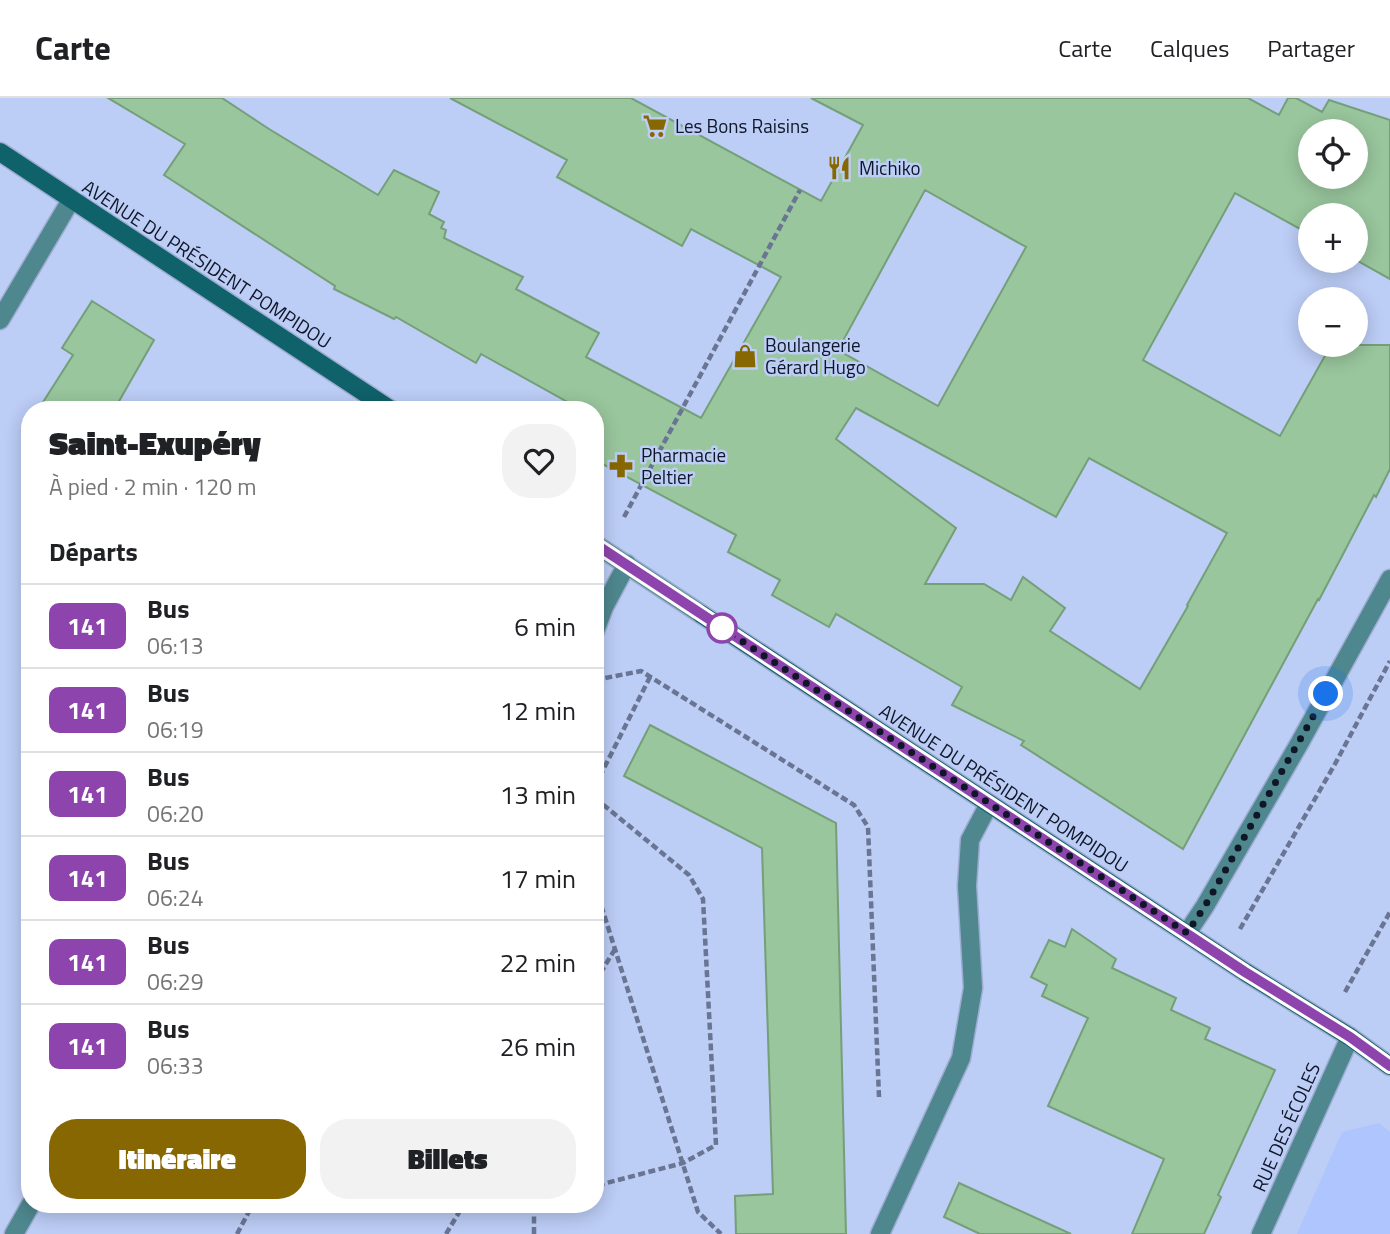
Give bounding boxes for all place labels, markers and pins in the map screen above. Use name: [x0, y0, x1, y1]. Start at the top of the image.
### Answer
place label: Les Bons Raisins: [675, 111, 809, 140]
supermarket icon: Les Bons Raisins: [641, 112, 669, 140]
place label: Michiko: [859, 153, 921, 182]
restaurant icon: Michiko: [825, 154, 853, 182]
place label: Boulangerie Gérard Hugo: [765, 330, 866, 381]
shop icon: Boulangerie Gérard Hugo: [731, 342, 759, 370]
place label: Pharmacie Peltier: [641, 440, 726, 491]
pharmacy icon: Pharmacie Peltier: [607, 452, 635, 480]
unlabelled marker: [707, 613, 737, 643]

